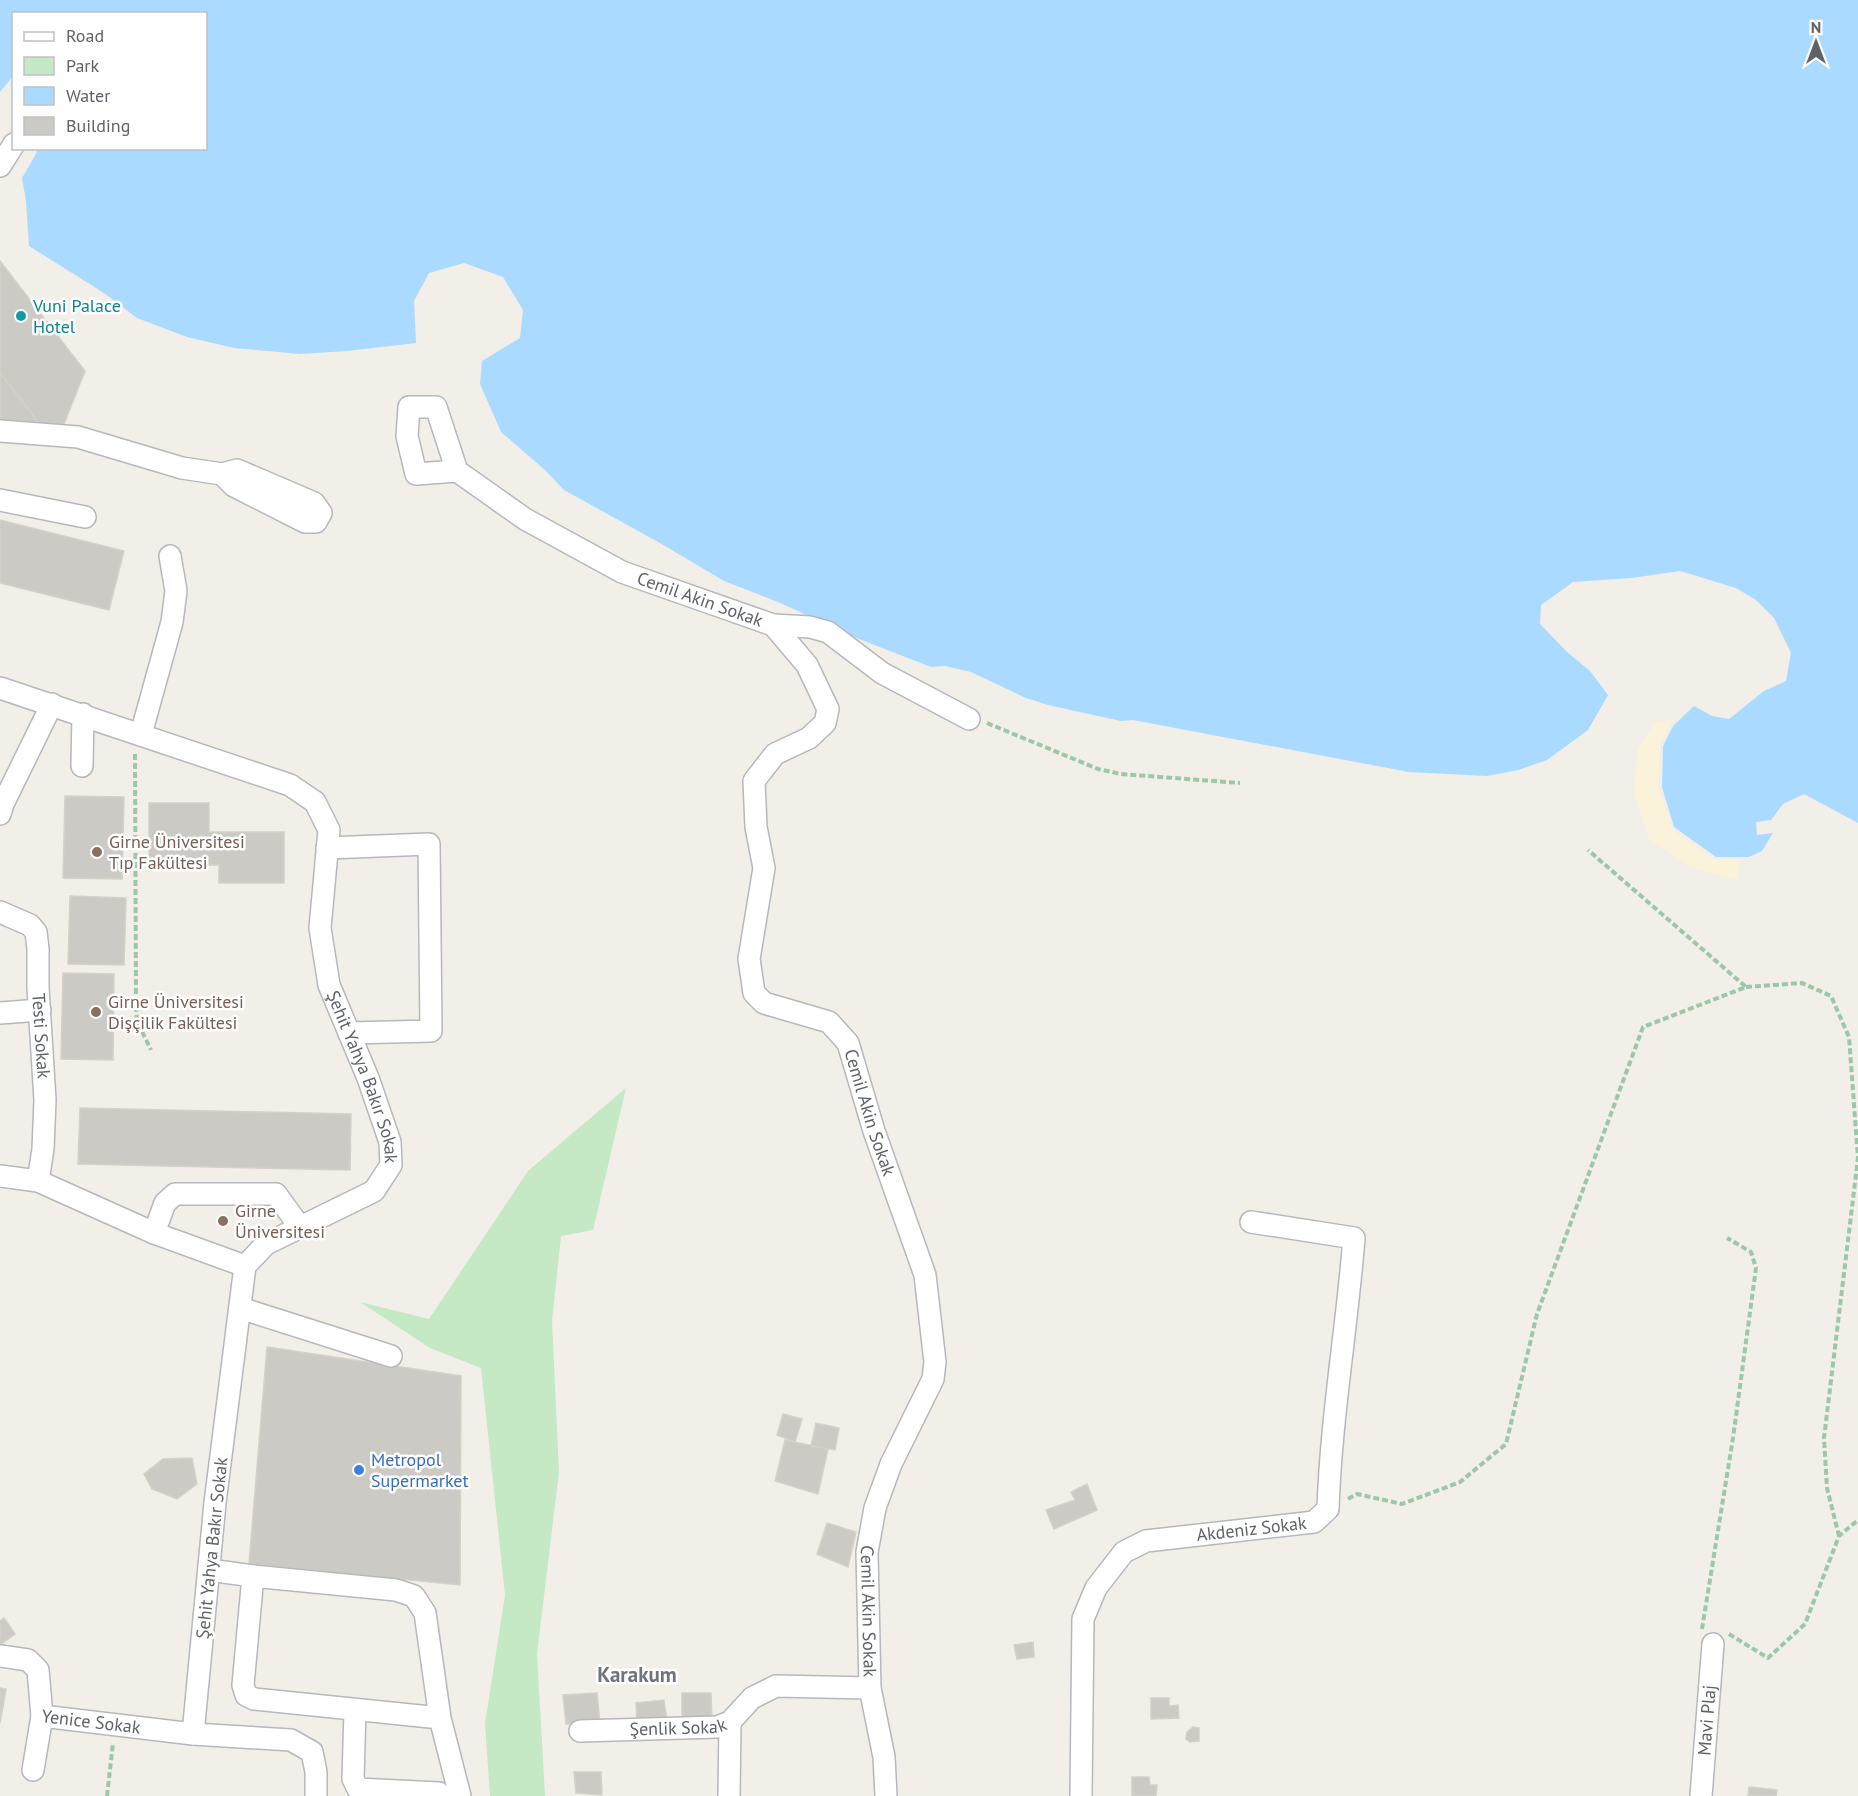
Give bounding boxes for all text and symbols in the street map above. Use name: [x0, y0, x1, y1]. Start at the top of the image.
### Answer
legend: [12, 12, 207, 150]
north arrow: [1786, 12, 1846, 72]
text: N: [1811, 17, 1821, 37]
text: Road: [66, 24, 104, 47]
text: Park: [66, 54, 99, 77]
text: Water: [66, 84, 110, 107]
text: Building: [66, 114, 130, 137]
place label: Vuni Palace Hotel: [32, 294, 121, 338]
marker: Vuni Palace Hotel: [14, 309, 28, 323]
street label: Cemil Akin Sokak: [634, 566, 767, 632]
place label: Girne Üniversitesi Tıp Fakültesi: [109, 830, 245, 874]
marker: Girne Üniversitesi Tıp Fakültesi: [90, 845, 104, 859]
street label: Şehit Yahya Bakır Sokak: [322, 987, 403, 1164]
place label: Girne Üniversitesi Dişçilik Fakültesi: [108, 990, 244, 1034]
street label: Testi Sokak: [27, 992, 56, 1080]
marker: Girne Üniversitesi Dişçilik Fakültesi: [89, 1005, 103, 1019]
street label: Cemil Akin Sokak: [839, 1046, 901, 1179]
place label: Girne Üniversitesi: [235, 1199, 325, 1243]
marker: Girne Üniversitesi: [216, 1214, 230, 1228]
place label: Metropol Supermarket: [371, 1448, 469, 1492]
street label: Şehit Yahya Bakır Sokak: [191, 1456, 233, 1640]
marker: Metropol Supermarket: [352, 1463, 366, 1477]
street label: Akdeniz Sokak: [1195, 1511, 1308, 1546]
street label: Cemil Akin Sokak: [856, 1543, 882, 1678]
district label: Karakum: [597, 1661, 677, 1688]
street label: Mavi Plaj: [1692, 1684, 1721, 1756]
street label: Yenice Sokak: [40, 1704, 142, 1739]
street label: Şenlik Sokak: [629, 1712, 730, 1741]

